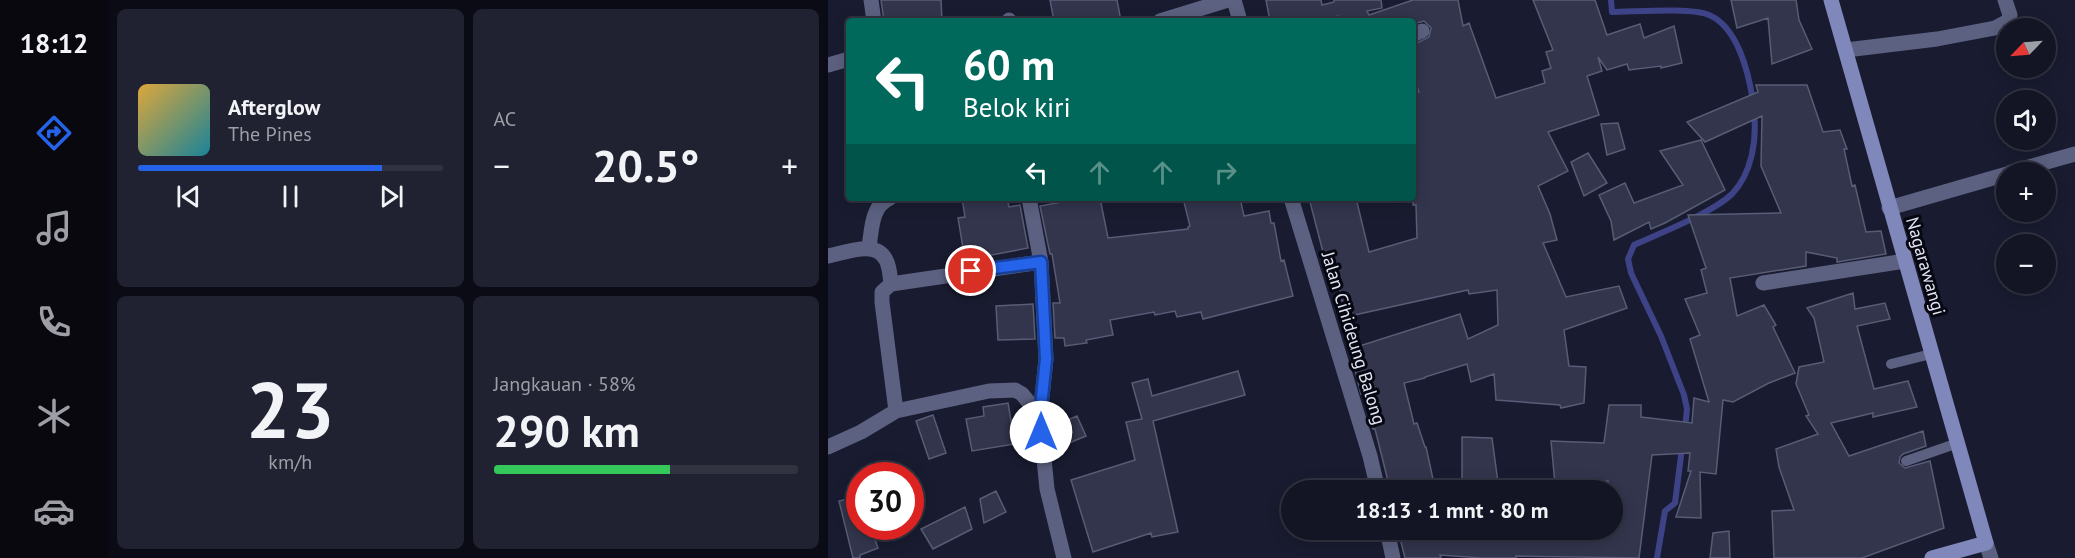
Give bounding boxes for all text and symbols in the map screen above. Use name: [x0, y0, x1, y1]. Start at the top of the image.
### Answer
north arrow: [1996, 18, 2056, 78]
map controls: [1996, 18, 2056, 294]
text: 18:12: [20, 26, 88, 60]
text: 60 m: [963, 37, 1055, 92]
icon: left: [864, 42, 942, 120]
text: Belok kiri: [963, 90, 1071, 124]
button: sound: [1996, 90, 2056, 150]
text: Afterglow: [228, 93, 320, 121]
text: AC: [494, 106, 516, 132]
icon: directions: [33, 112, 75, 154]
text: The Pines: [228, 121, 312, 147]
text: 20.5°: [592, 136, 699, 194]
text: −: [494, 144, 510, 187]
text: +: [781, 144, 798, 187]
icon: left: [1020, 156, 1053, 189]
icon: ahead: [1083, 156, 1116, 189]
icon: ahead: [1146, 156, 1179, 189]
icon: right: [1209, 156, 1242, 189]
button: +: [1996, 162, 2056, 222]
icon: previous: [172, 180, 205, 213]
icon: pause: [274, 180, 307, 213]
icon: next: [375, 180, 408, 213]
icon: music: [33, 207, 75, 249]
street label: Nagarawangi: [1901, 214, 1951, 318]
button: −: [1996, 234, 2056, 294]
pin: [945, 245, 996, 296]
street label: Jalan Cihideung Balong: [1316, 248, 1391, 427]
icon: arrive: [954, 254, 987, 287]
icon: phone: [33, 301, 75, 343]
text: 23: [246, 359, 334, 460]
text: Jangkauan · 58%: [494, 371, 635, 397]
icon: climate: [33, 395, 75, 437]
position arrow: [1009, 400, 1073, 464]
text: 290 km: [494, 401, 640, 459]
text: km/h: [268, 449, 312, 475]
speed limit sign: 30: [846, 462, 924, 540]
icon: car: [33, 490, 75, 532]
text: 18:13 · 1 mnt · 80 m: [1356, 496, 1548, 524]

